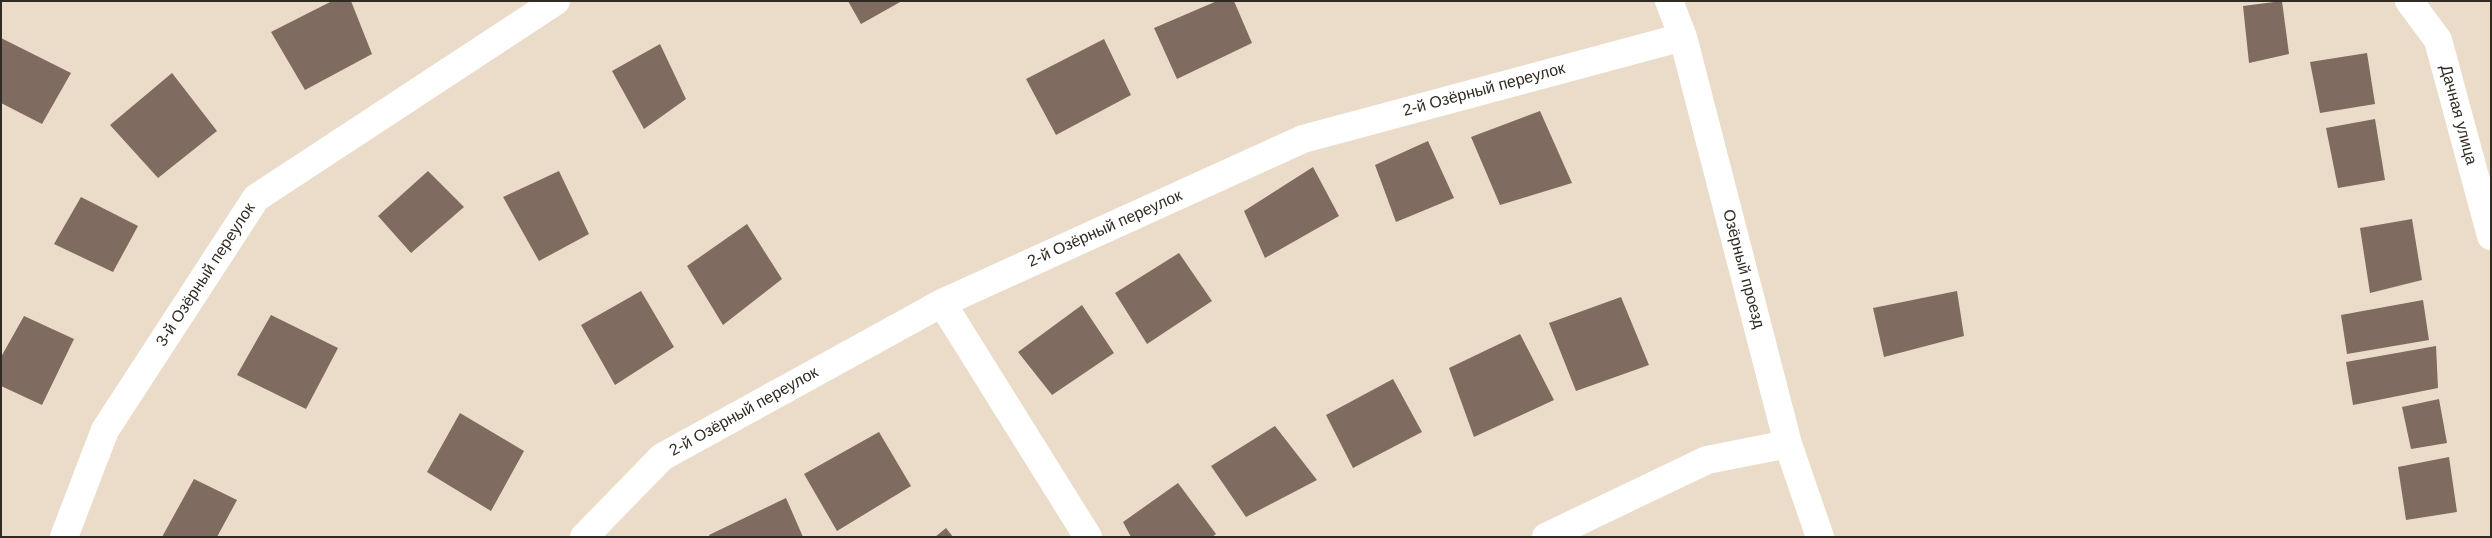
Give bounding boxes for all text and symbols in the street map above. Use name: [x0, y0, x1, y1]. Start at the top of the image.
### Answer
street label: 2-й Озёрный переулок: [1401, 59, 1567, 121]
street label: Дачная улица: [2435, 63, 2481, 167]
street label: 2-й Озёрный переулок: [1025, 186, 1185, 272]
street label: 3-й Озёрный переулок: [152, 200, 260, 350]
street label: Озёрный проезд: [1718, 207, 1768, 331]
street label: 2-й Озёрный переулок: [666, 363, 822, 461]

